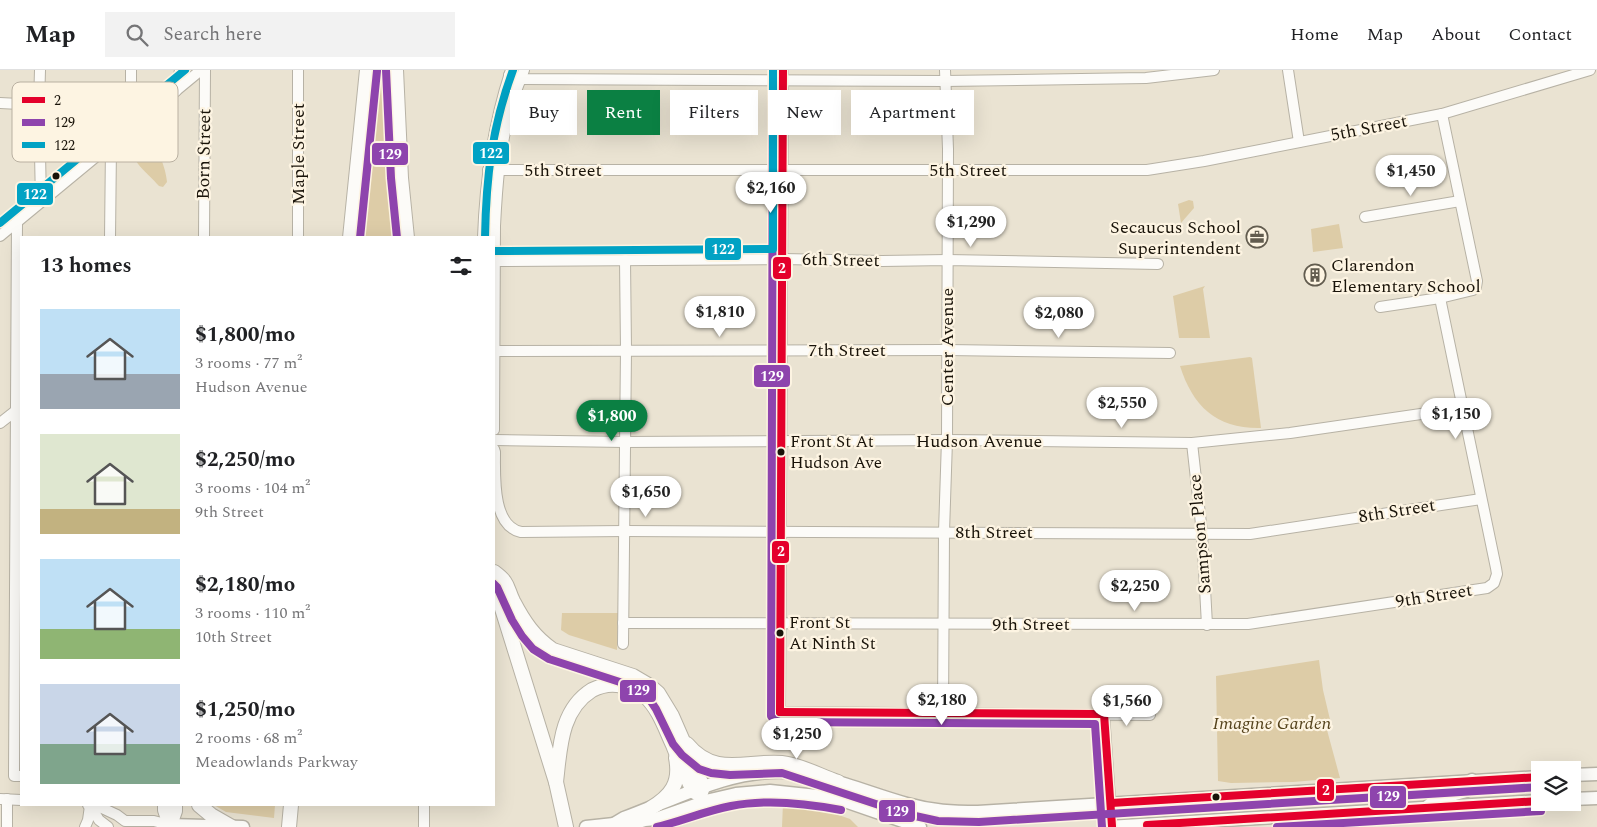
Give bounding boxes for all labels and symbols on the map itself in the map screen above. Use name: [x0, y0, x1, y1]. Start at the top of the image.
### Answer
legend: [12, 82, 178, 162]
text: 2: [54, 90, 61, 111]
street label: Maple Street: [285, 103, 312, 205]
street label: 5th Street: [1328, 107, 1410, 149]
street label: Born Street: [190, 108, 218, 200]
text: 129: [54, 112, 75, 133]
text: 122: [54, 135, 75, 156]
line badge: 122: [472, 141, 510, 165]
line badge: 129: [371, 142, 409, 166]
text: 122: [479, 143, 503, 164]
text: 129: [378, 144, 402, 165]
pin: $1,450: [1370, 154, 1452, 197]
street label: 5th Street: [524, 157, 602, 184]
street label: 5th Street: [929, 157, 1007, 184]
unlabelled marker: [51, 171, 61, 181]
pin: $2,160: [730, 172, 812, 214]
line badge: 122: [16, 182, 54, 206]
text: 122: [23, 184, 47, 205]
pin: $1,290: [930, 206, 1012, 248]
place label: Secaucus School Superintendent: [1110, 214, 1241, 262]
office icon: Secaucus School Superintendent: [1245, 225, 1269, 249]
line badge: 122: [704, 237, 742, 261]
text: 122: [711, 239, 735, 260]
street label: 6th Street: [802, 246, 880, 274]
place label: Clarendon Elementary School: [1331, 252, 1481, 300]
line badge: 2: [772, 256, 792, 280]
text: 2: [778, 258, 786, 279]
building icon: Clarendon Elementary School: [1303, 263, 1327, 287]
street label: Center Avenue: [934, 288, 961, 406]
pin: $1,810: [679, 296, 761, 338]
pin: $2,080: [1018, 296, 1100, 339]
street label: 7th Street: [808, 337, 886, 364]
line badge: 129: [753, 364, 791, 388]
text: 129: [760, 366, 784, 387]
pin: $2,550: [1081, 386, 1163, 429]
pin: $1,150: [1415, 398, 1497, 440]
pin: $1,800: [571, 400, 653, 442]
street label: Hudson Avenue: [916, 428, 1042, 455]
place label: Front St At Hudson Ave: [790, 429, 882, 476]
marker: Front St At Hudson Ave: [776, 447, 786, 457]
street label: Sampson Place: [1181, 473, 1219, 595]
pin: $1,650: [605, 476, 687, 518]
street label: 8th Street: [1357, 492, 1437, 530]
street label: 8th Street: [955, 519, 1033, 546]
line badge: 2: [771, 540, 790, 564]
text: 2: [777, 541, 785, 562]
pin: $2,250: [1094, 570, 1176, 612]
street label: 9th Street: [1394, 577, 1474, 615]
place label: Front St At Ninth St: [789, 610, 876, 657]
street label: 9th Street: [992, 611, 1070, 638]
marker: Front St At Ninth St: [775, 628, 785, 638]
line badge: 129: [619, 679, 657, 703]
text: 129: [626, 680, 650, 701]
pin: $2,180: [901, 684, 983, 726]
pin: $1,560: [1086, 684, 1168, 727]
park label: Imagine Garden: [1213, 710, 1332, 737]
pin: $1,250: [756, 718, 838, 760]
line badge: 2: [1316, 778, 1335, 802]
text: 2: [1322, 780, 1330, 801]
line badge: 129: [1369, 785, 1407, 809]
text: 129: [1376, 786, 1400, 807]
unlabelled marker: [1211, 792, 1221, 802]
line badge: 129: [878, 799, 916, 823]
text: 129: [885, 801, 909, 822]

